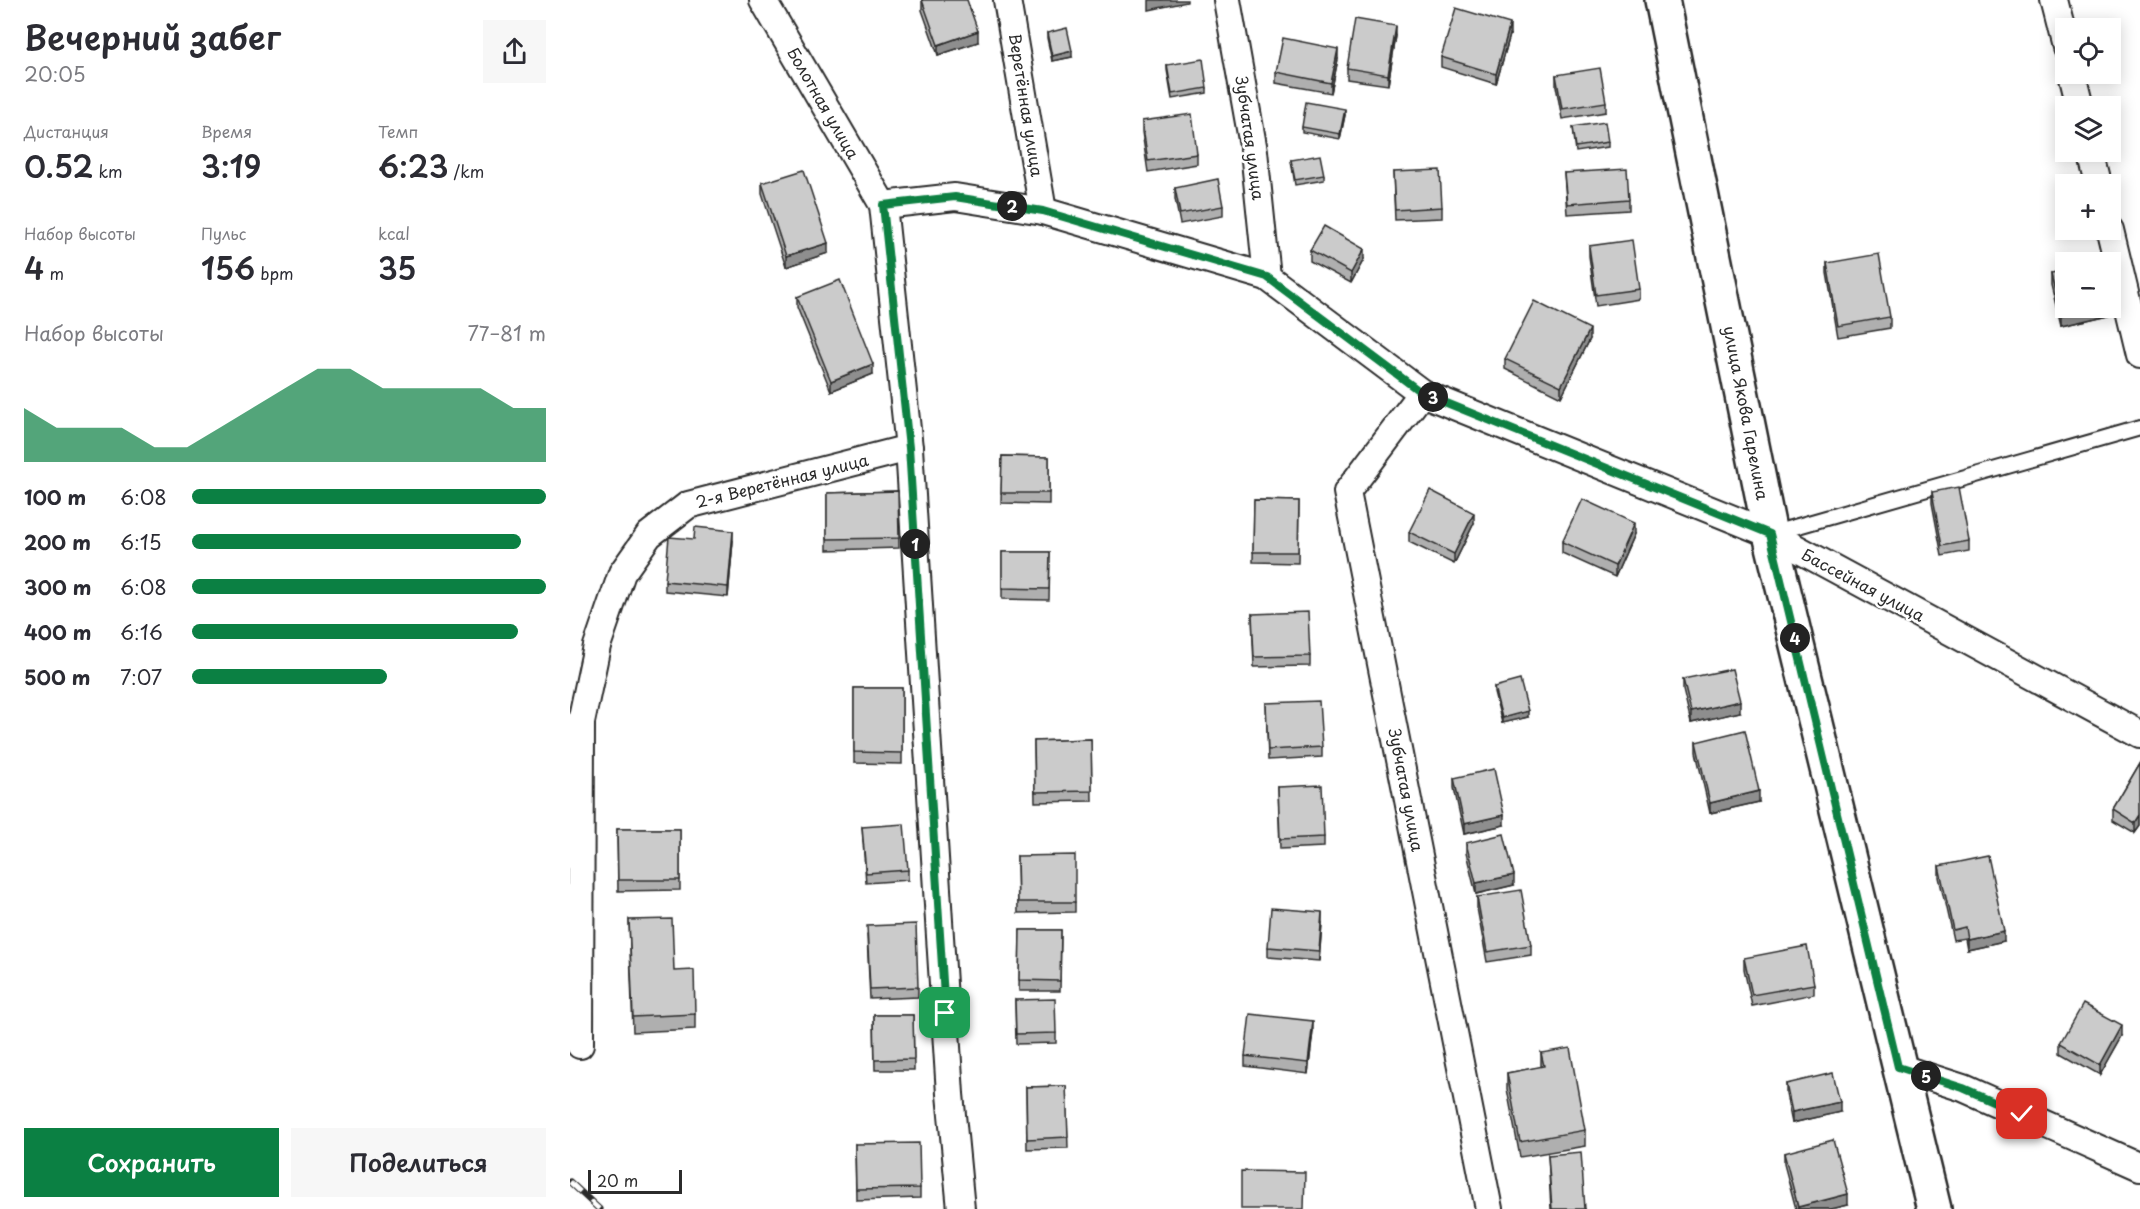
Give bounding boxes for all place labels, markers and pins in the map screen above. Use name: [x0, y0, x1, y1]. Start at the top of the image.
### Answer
pin: 2: [997, 191, 1027, 221]
pin: 3: [1418, 382, 1448, 412]
pin: 1: [900, 529, 930, 559]
pin: 4: [1780, 623, 1810, 653]
pin: [919, 987, 970, 1038]
pin: 5: [1911, 1061, 1941, 1091]
pin: [1996, 1088, 2047, 1139]

